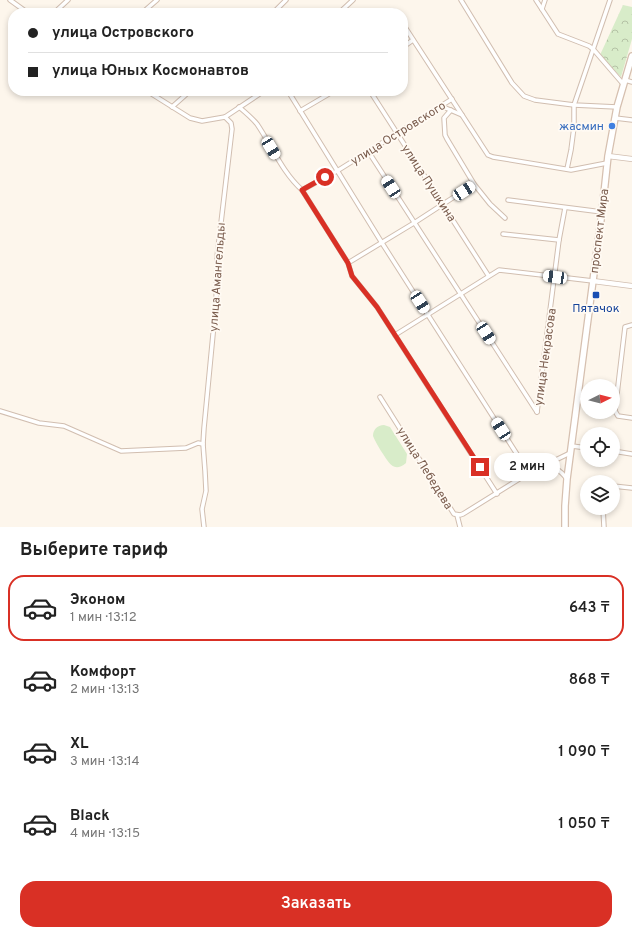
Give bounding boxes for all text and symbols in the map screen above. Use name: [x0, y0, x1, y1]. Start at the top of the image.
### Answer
text: улица Островского: [52, 24, 194, 43]
text: улица Юных Космонавтов: [52, 62, 249, 81]
street label: улица Островского: [348, 98, 449, 170]
place label: жасмин: [559, 119, 604, 135]
marker: жасмин: [607, 121, 617, 131]
car: [260, 135, 282, 161]
street label: улица Пушкина: [397, 142, 459, 225]
route start: [316, 168, 334, 186]
car: [379, 174, 403, 200]
car: [451, 179, 477, 203]
street label: проспект Мира: [587, 188, 613, 274]
street label: улица Амангельды: [206, 222, 230, 332]
car: [542, 269, 568, 285]
car: [408, 289, 432, 315]
marker: Пятачок: [591, 290, 601, 300]
place label: Пятачок: [572, 301, 620, 317]
street label: улица Некрасова: [531, 307, 561, 407]
car: [474, 320, 498, 346]
north arrow: [580, 379, 620, 419]
map controls: [580, 379, 620, 515]
car: [489, 416, 513, 442]
street label: улица Лебедева: [392, 424, 456, 513]
button: locate: [580, 427, 620, 467]
callout: 2 мин: [494, 453, 560, 481]
route end: [471, 458, 489, 476]
text: 2 мин: [509, 459, 545, 475]
button: layers: [580, 475, 620, 515]
text: Выберите тариф: [20, 539, 168, 562]
icon: car: [22, 590, 58, 626]
text: Эконом: [70, 591, 125, 610]
text: 643 ₸: [569, 599, 610, 618]
text: 1 мин · 13:12: [70, 610, 137, 626]
icon: car: [22, 662, 58, 698]
text: Комфорт: [70, 663, 136, 682]
text: 868 ₸: [569, 671, 610, 690]
text: 2 мин · 13:13: [70, 682, 140, 698]
icon: car: [22, 734, 58, 770]
text: XL: [70, 735, 88, 754]
text: 1 090 ₸: [558, 743, 610, 762]
text: 3 мин · 13:14: [70, 754, 140, 770]
icon: car: [22, 806, 58, 842]
text: Black: [70, 807, 110, 826]
text: 1 050 ₸: [558, 815, 610, 834]
text: 4 мин · 13:15: [70, 826, 140, 842]
button: Заказать: [20, 881, 612, 927]

